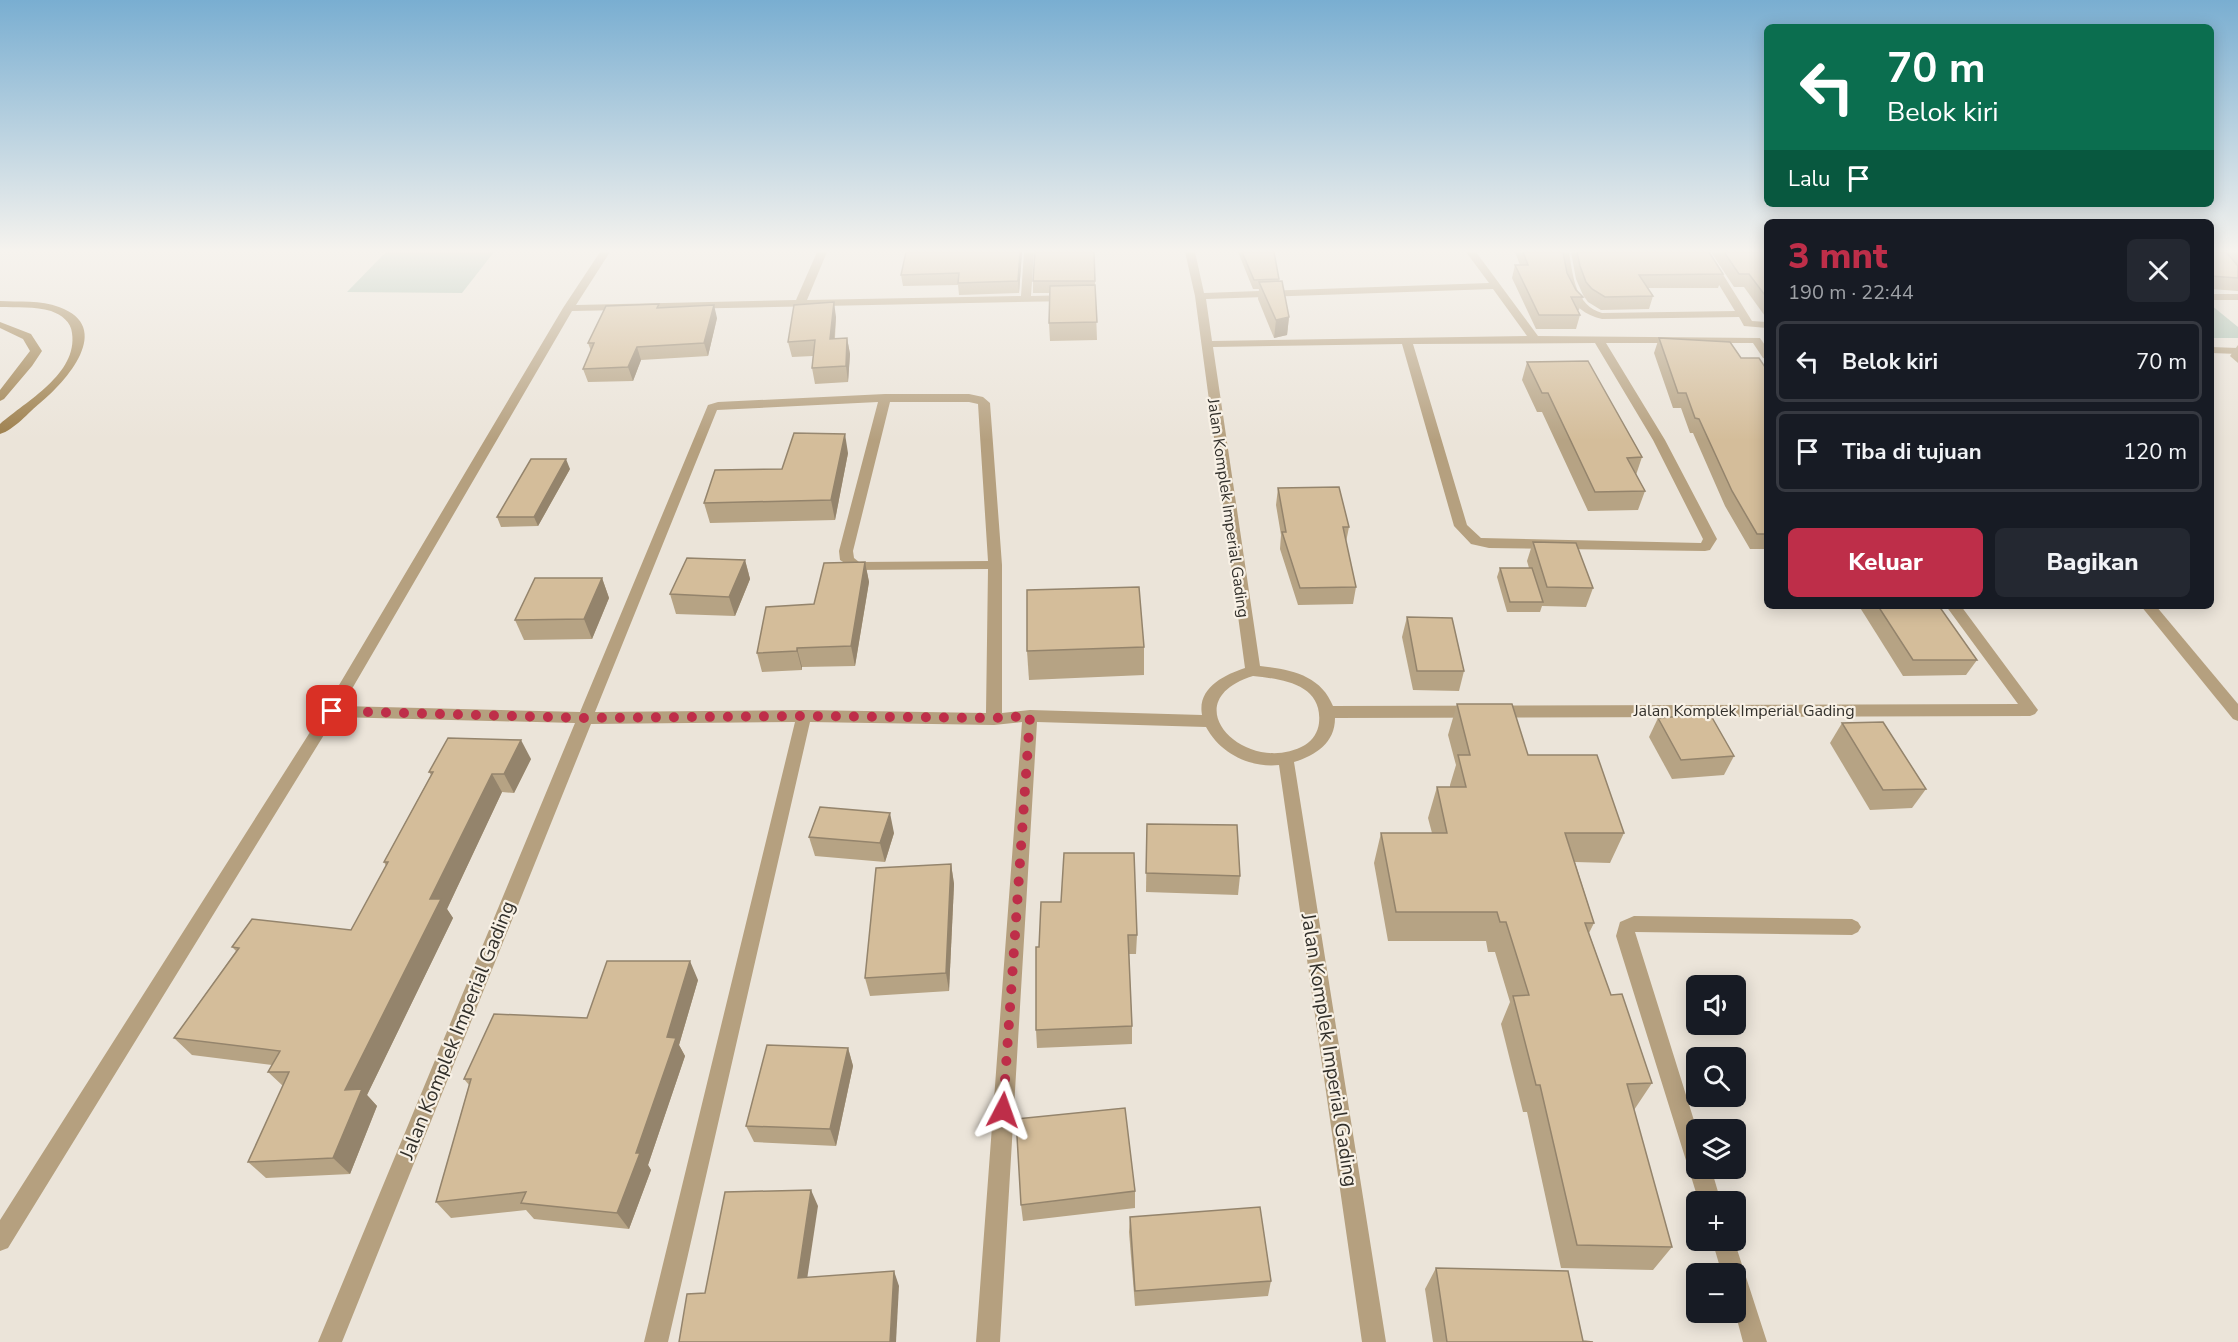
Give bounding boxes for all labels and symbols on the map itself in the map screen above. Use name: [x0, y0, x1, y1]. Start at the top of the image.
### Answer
street label: Jalan Komplek Imperial Gading: [1202, 396, 1254, 619]
pin: [306, 685, 357, 736]
street label: Jalan Komplek Imperial Gading: [1632, 700, 1855, 722]
street label: Jalan Komplek Imperial Gading: [393, 897, 522, 1164]
street label: Jalan Komplek Imperial Gading: [1294, 910, 1364, 1189]
position arrow: [971, 1078, 1035, 1142]

